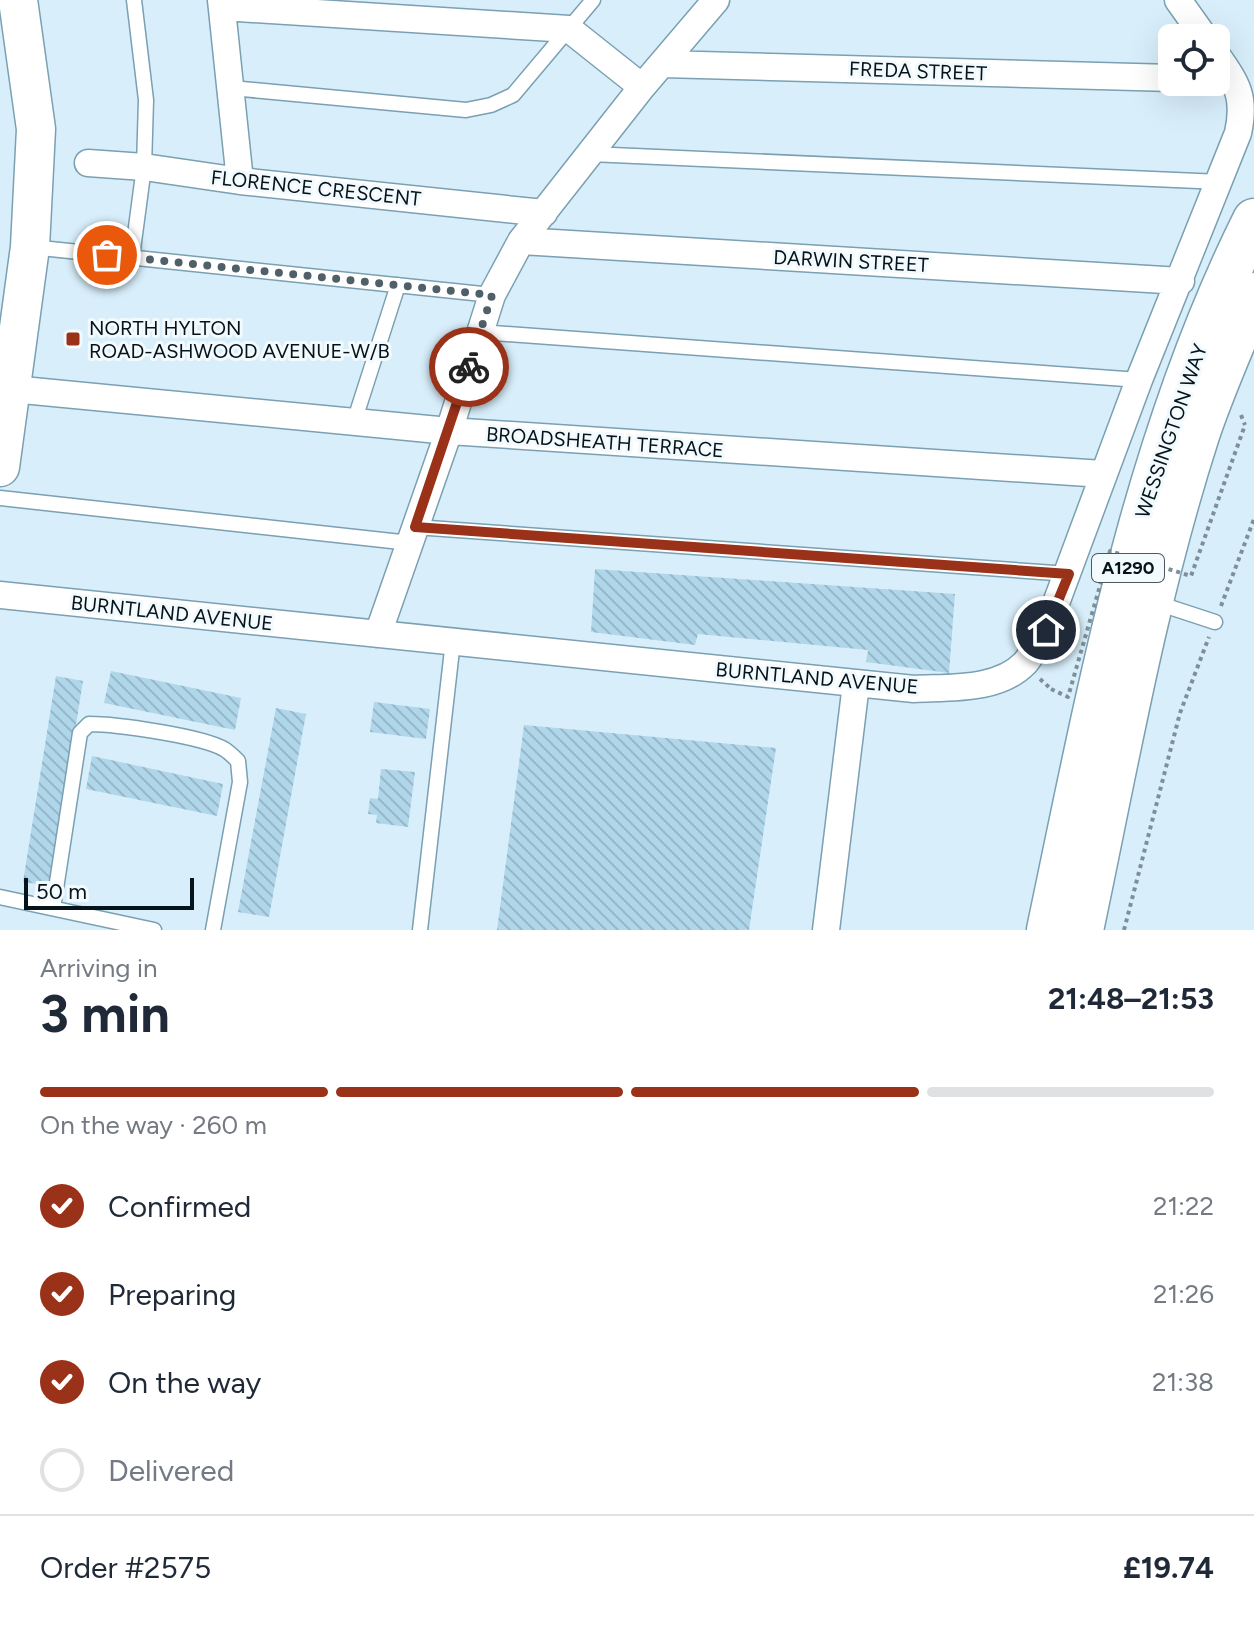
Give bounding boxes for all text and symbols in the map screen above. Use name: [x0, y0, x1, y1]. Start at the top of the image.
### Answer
map controls: [1158, 24, 1230, 96]
button: locate: [1158, 24, 1230, 96]
street label: FREDA STREET: [849, 57, 987, 85]
street label: FLORENCE CRESCENT: [210, 165, 422, 211]
pin: [73, 221, 141, 289]
icon: bag: [85, 233, 129, 277]
street label: DARWIN STREET: [773, 245, 929, 277]
place label: NORTH HYLTON ROAD-ASHWOOD AVENUE-W/B: [89, 316, 390, 363]
courier: [429, 327, 509, 407]
marker: NORTH HYLTON ROAD-ASHWOOD AVENUE-W/B: [64, 330, 82, 348]
street label: WESSINGTON WAY: [1130, 341, 1212, 521]
icon: bike: [447, 345, 491, 389]
street label: BROADSHEATH TERRACE: [485, 422, 725, 462]
road number: A1290: [1092, 554, 1164, 582]
street label: BURNTLAND AVENUE: [70, 590, 274, 636]
pin: [1012, 596, 1080, 664]
icon: home: [1024, 608, 1068, 652]
street label: BURNTLAND AVENUE: [715, 657, 919, 699]
scale bar: [24, 874, 194, 910]
text: 50 m: [36, 878, 87, 905]
text: Arriving in: [40, 952, 158, 984]
text: 21:48–21:53: [1048, 980, 1214, 1017]
text: 3 min: [40, 983, 170, 1045]
text: On the way · 260 m: [40, 1109, 267, 1141]
icon: check: [40, 1184, 84, 1228]
text: Confirmed: [108, 1188, 251, 1225]
text: 21:22: [1153, 1190, 1214, 1222]
icon: check: [40, 1272, 84, 1316]
text: Preparing: [108, 1276, 236, 1313]
text: 21:26: [1153, 1278, 1214, 1310]
icon: check: [40, 1360, 84, 1404]
text: On the way: [108, 1364, 261, 1401]
text: 21:38: [1152, 1366, 1214, 1398]
text: Delivered: [108, 1452, 234, 1489]
text: Order #2575: [40, 1549, 211, 1586]
text: £19.74: [1123, 1549, 1214, 1586]

